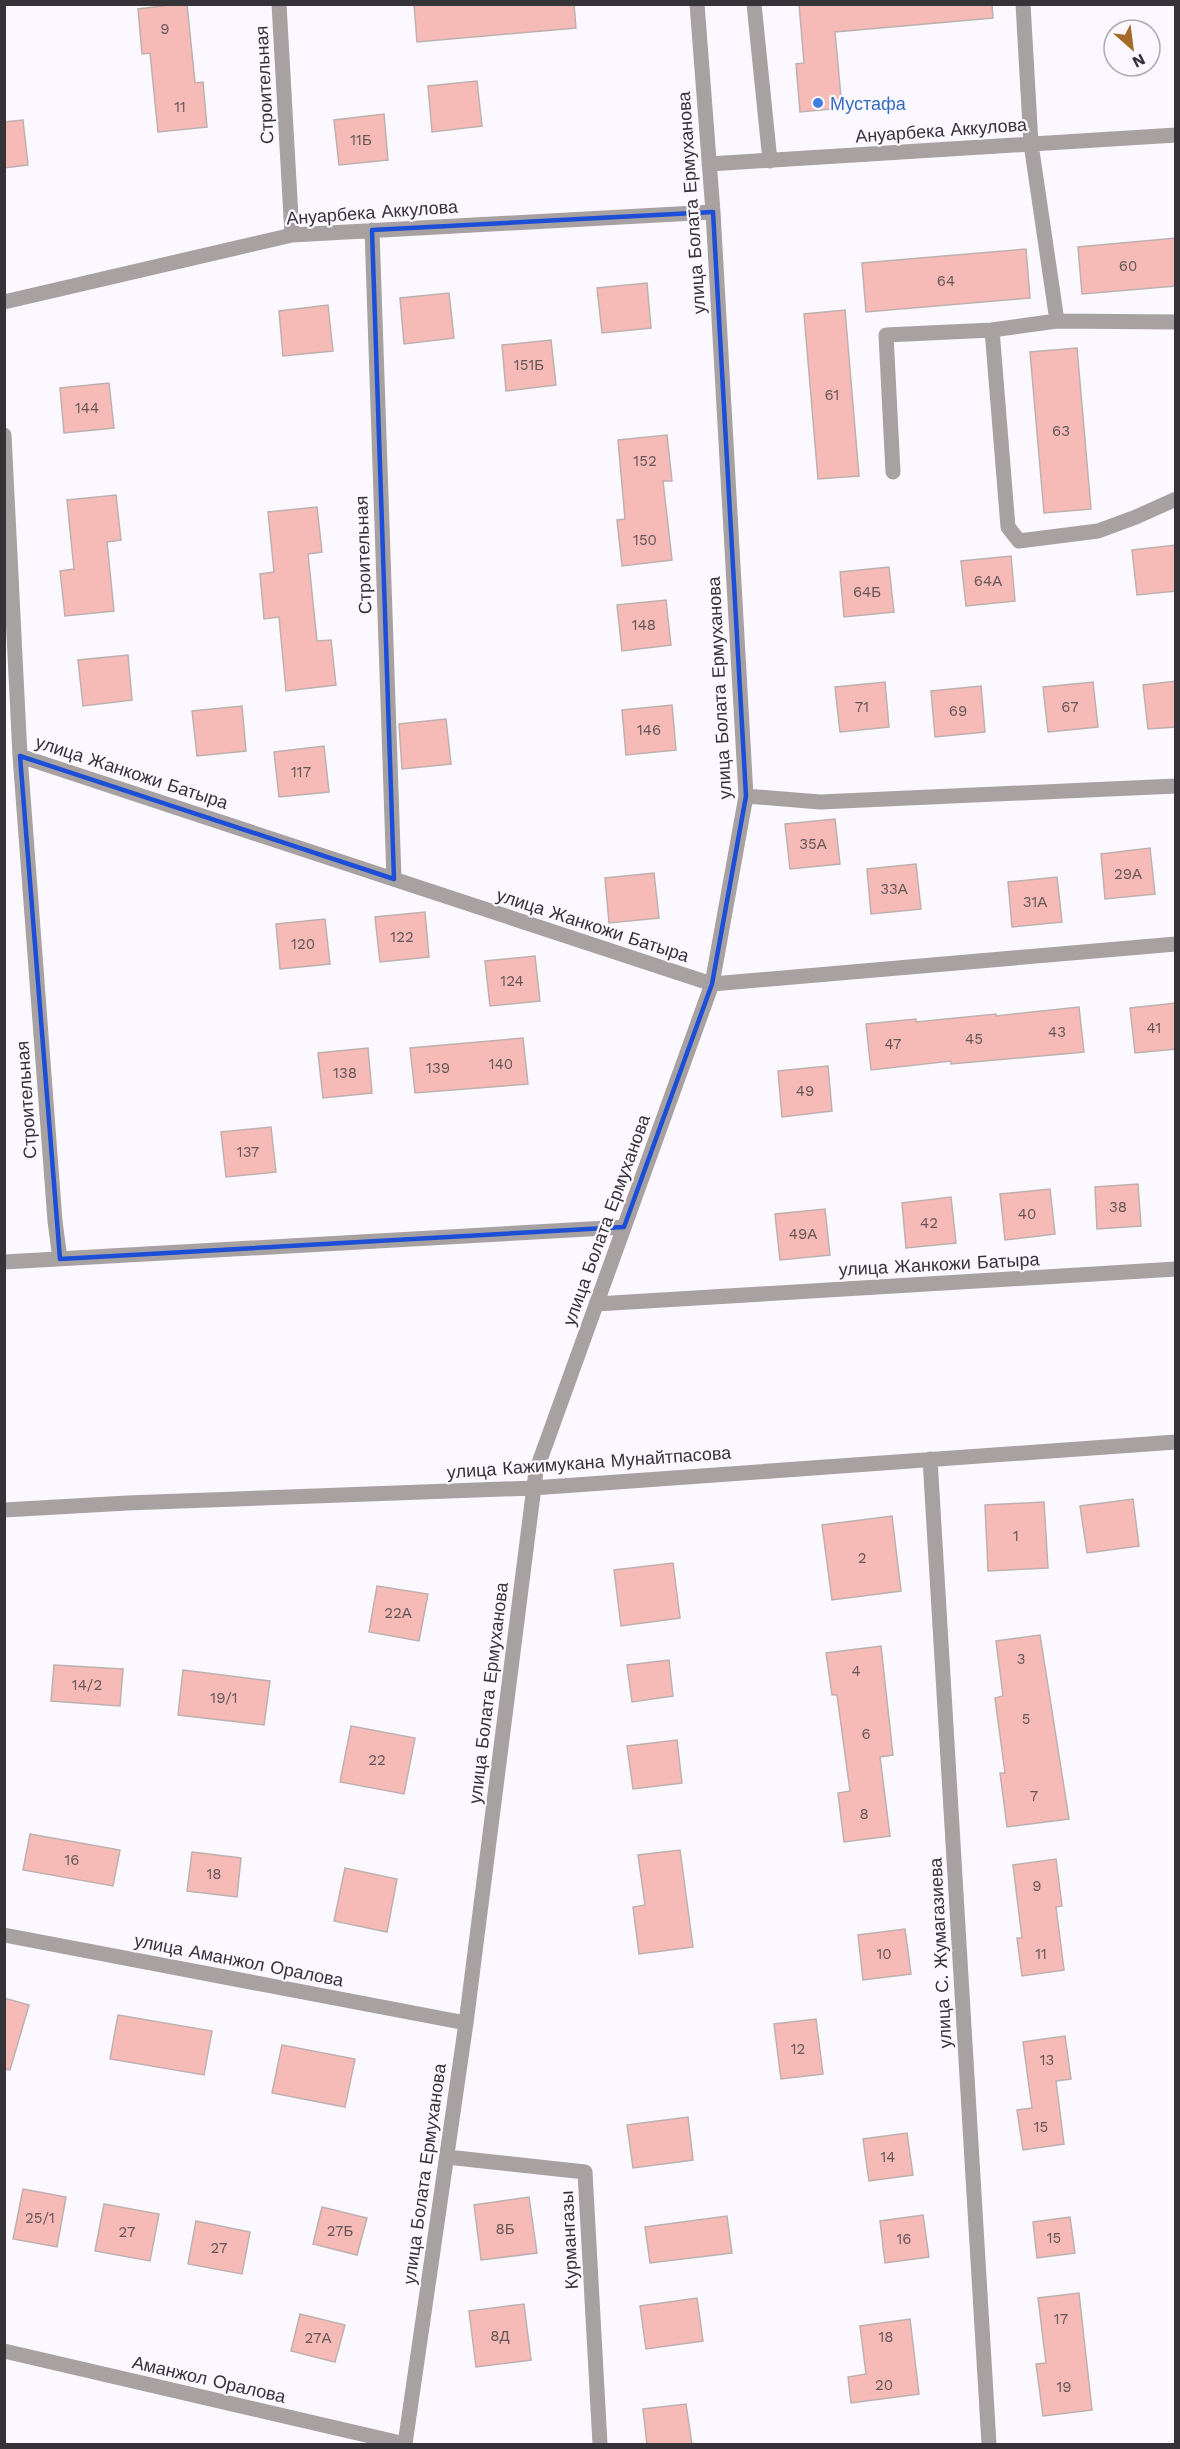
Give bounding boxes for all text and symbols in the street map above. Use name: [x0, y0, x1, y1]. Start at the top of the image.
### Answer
north arrow: [1102, 18, 1162, 78]
house number: 9: [160, 20, 170, 38]
street label: Строительная: [250, 25, 278, 145]
text: N: [1129, 50, 1149, 72]
street label: улица Болата Ермуханова: [673, 90, 709, 315]
place label: Мустафа: [830, 93, 907, 114]
marker: Мустафа: [811, 96, 825, 110]
house number: 11: [174, 98, 186, 116]
street label: Ануарбека Аккулова: [855, 113, 1028, 146]
house number: 11Б: [350, 131, 372, 149]
street label: Ануарбека Аккулова: [286, 195, 459, 228]
house number: 60: [1119, 257, 1137, 275]
house number: 64: [937, 272, 955, 290]
house number: 151Б: [514, 356, 544, 374]
house number: 61: [825, 386, 839, 404]
house number: 144: [75, 399, 99, 417]
house number: 63: [1052, 422, 1070, 440]
house number: 152: [633, 452, 657, 470]
street label: Строительная: [350, 495, 376, 615]
house number: 150: [633, 531, 657, 549]
house number: 64А: [974, 572, 1002, 590]
street label: улица Болата Ермуханова: [703, 575, 735, 800]
house number: 64Б: [853, 583, 881, 601]
house number: 148: [632, 616, 656, 634]
house number: 71: [855, 698, 869, 716]
house number: 67: [1061, 698, 1079, 716]
house number: 69: [949, 702, 967, 720]
house number: 146: [637, 721, 661, 739]
street label: улица Жанкожи Батыра: [33, 731, 232, 813]
house number: 117: [291, 763, 311, 781]
house number: 35А: [799, 835, 827, 853]
house number: 29А: [1114, 865, 1142, 883]
house number: 33А: [880, 880, 908, 898]
street label: улица Жанкожи Батыра: [494, 884, 693, 966]
house number: 31А: [1023, 893, 1047, 911]
house number: 122: [390, 928, 414, 946]
house number: 120: [291, 935, 315, 953]
house number: 124: [500, 972, 524, 990]
house number: 41: [1147, 1019, 1161, 1037]
house number: 43: [1048, 1023, 1066, 1041]
house number: 45: [965, 1030, 983, 1048]
house number: 47: [885, 1035, 901, 1053]
street label: Строительная: [11, 1040, 41, 1160]
house number: 140: [489, 1055, 513, 1073]
house number: 139: [426, 1059, 450, 1077]
house number: 138: [333, 1064, 357, 1082]
house number: 49: [796, 1082, 814, 1100]
street label: улица Болата Ермуханова: [558, 1111, 654, 1328]
house number: 137: [237, 1143, 259, 1161]
house number: 38: [1109, 1198, 1127, 1216]
house number: 40: [1018, 1205, 1036, 1223]
house number: 42: [920, 1214, 938, 1232]
house number: 49А: [789, 1225, 817, 1243]
street label: улица Жанкожи Батыра: [838, 1248, 1041, 1280]
street label: улица Кажимукана Мунайтпасова: [446, 1442, 733, 1482]
house number: 1: [1013, 1527, 1019, 1545]
house number: 2: [858, 1549, 866, 1567]
street label: улица Болата Ермуханова: [464, 1580, 512, 1805]
house number: 22А: [384, 1604, 412, 1622]
house number: 3: [1017, 1650, 1025, 1668]
house number: 4: [851, 1662, 861, 1680]
house number: 14/2: [72, 1676, 102, 1694]
house number: 19/1: [210, 1689, 238, 1707]
house number: 5: [1022, 1710, 1030, 1728]
house number: 6: [861, 1725, 871, 1743]
house number: 22: [368, 1751, 386, 1769]
house number: 7: [1030, 1787, 1038, 1805]
house number: 8: [859, 1805, 869, 1823]
house number: 16: [65, 1851, 79, 1869]
street label: улица С. Жумагазиева: [924, 1856, 955, 2049]
house number: 18: [206, 1865, 222, 1883]
house number: 9: [1032, 1877, 1042, 1895]
street label: улица Аманжол Оралова: [133, 1929, 346, 1991]
house number: 10: [876, 1945, 892, 1963]
house number: 11: [1035, 1945, 1047, 1963]
house number: 12: [791, 2040, 805, 2058]
house number: 13: [1040, 2051, 1054, 2069]
street label: улица Болата Ермуханова: [398, 2061, 450, 2286]
house number: 15: [1034, 2118, 1048, 2136]
house number: 14: [880, 2148, 896, 2166]
street label: Курмангазы: [556, 2190, 582, 2290]
house number: 25/1: [25, 2209, 55, 2227]
house number: 8Б: [495, 2220, 515, 2238]
house number: 27Б: [327, 2222, 354, 2240]
house number: 27: [119, 2223, 135, 2241]
house number: 15: [1047, 2229, 1061, 2247]
house number: 16: [897, 2230, 911, 2248]
house number: 27: [211, 2239, 227, 2257]
house number: 17: [1054, 2310, 1068, 2328]
house number: 8Д: [490, 2327, 510, 2345]
house number: 18: [878, 2328, 894, 2346]
house number: 27А: [305, 2329, 331, 2347]
street label: Аманжол Оралова: [130, 2351, 289, 2407]
house number: 20: [875, 2376, 893, 2394]
house number: 19: [1056, 2378, 1072, 2396]

